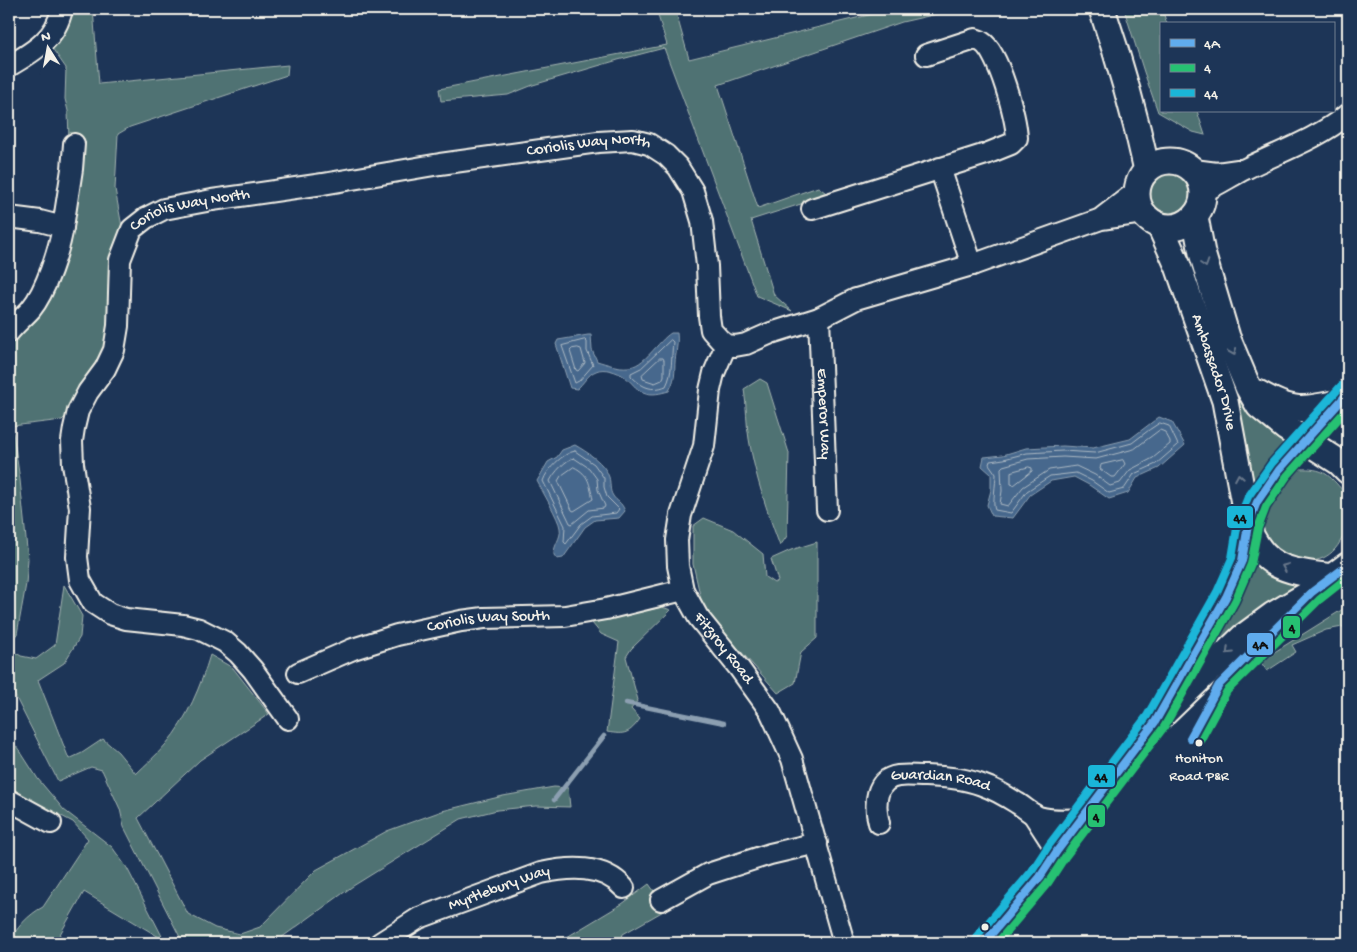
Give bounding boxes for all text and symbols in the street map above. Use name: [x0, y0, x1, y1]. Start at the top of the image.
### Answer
north arrow: [22, 22, 72, 72]
legend: [1160, 22, 1334, 112]
text: N: [40, 28, 52, 47]
text: 4A: [1204, 36, 1221, 54]
text: 4: [1204, 60, 1211, 78]
text: 44: [1204, 86, 1218, 104]
street label: Coriolis Way North: [525, 130, 653, 161]
street label: Coriolis Way North: [126, 185, 252, 236]
one-way arrow: [1199, 260, 1209, 268]
street label: Ambassador Drive: [1186, 312, 1240, 433]
one-way arrow: [1227, 347, 1238, 356]
street label: Emperor Way: [812, 368, 834, 460]
one-way arrow: [1235, 473, 1245, 481]
line badge: 44: [1226, 505, 1254, 529]
text: 44: [1232, 511, 1247, 528]
one-way arrow: [1281, 563, 1289, 573]
street label: Coriolis Way South: [425, 607, 551, 638]
street label: Fitzroy Road: [688, 608, 758, 689]
line badge: 4: [1282, 615, 1301, 639]
text: 4: [1288, 621, 1296, 638]
line badge: 4A: [1246, 632, 1274, 656]
text: 4A: [1252, 638, 1269, 655]
one-way arrow: [1226, 645, 1235, 654]
marker: Honiton Road P&R: [1194, 738, 1204, 748]
place label: Honiton Road P&R: [1169, 750, 1230, 786]
line badge: 44: [1087, 764, 1116, 788]
street label: Guardian Road: [889, 766, 995, 797]
text: 44: [1093, 770, 1108, 787]
line badge: 4: [1087, 804, 1106, 828]
text: 4: [1092, 810, 1100, 827]
street label: Myrtlebury Way: [446, 862, 552, 916]
unlabelled marker: [980, 922, 990, 932]

